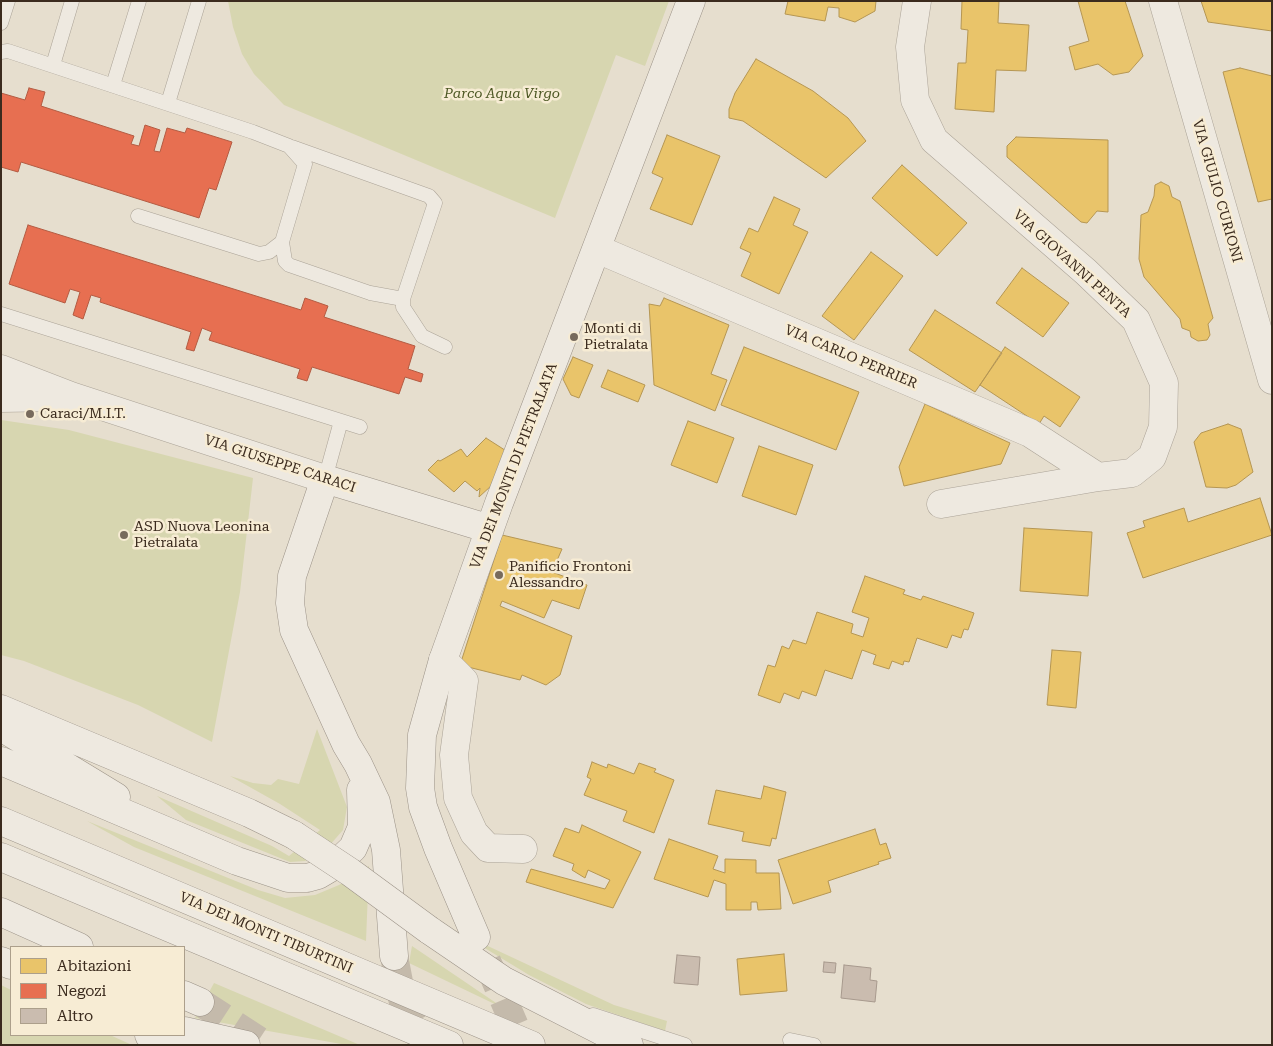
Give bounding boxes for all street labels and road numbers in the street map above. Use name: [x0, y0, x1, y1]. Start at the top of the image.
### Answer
street label: VIA GIULIO CURIONI: [1189, 117, 1245, 265]
street label: VIA GIOVANNI PENTA: [1010, 207, 1134, 321]
street label: VIA CARLO PERRIER: [782, 321, 920, 393]
street label: VIA DEI MONTI DI PIETRALATA: [467, 361, 561, 571]
street label: VIA GIUSEPPE CARACI: [202, 432, 358, 496]
street label: VIA DEI MONTI TIBURTINI: [177, 889, 355, 977]

